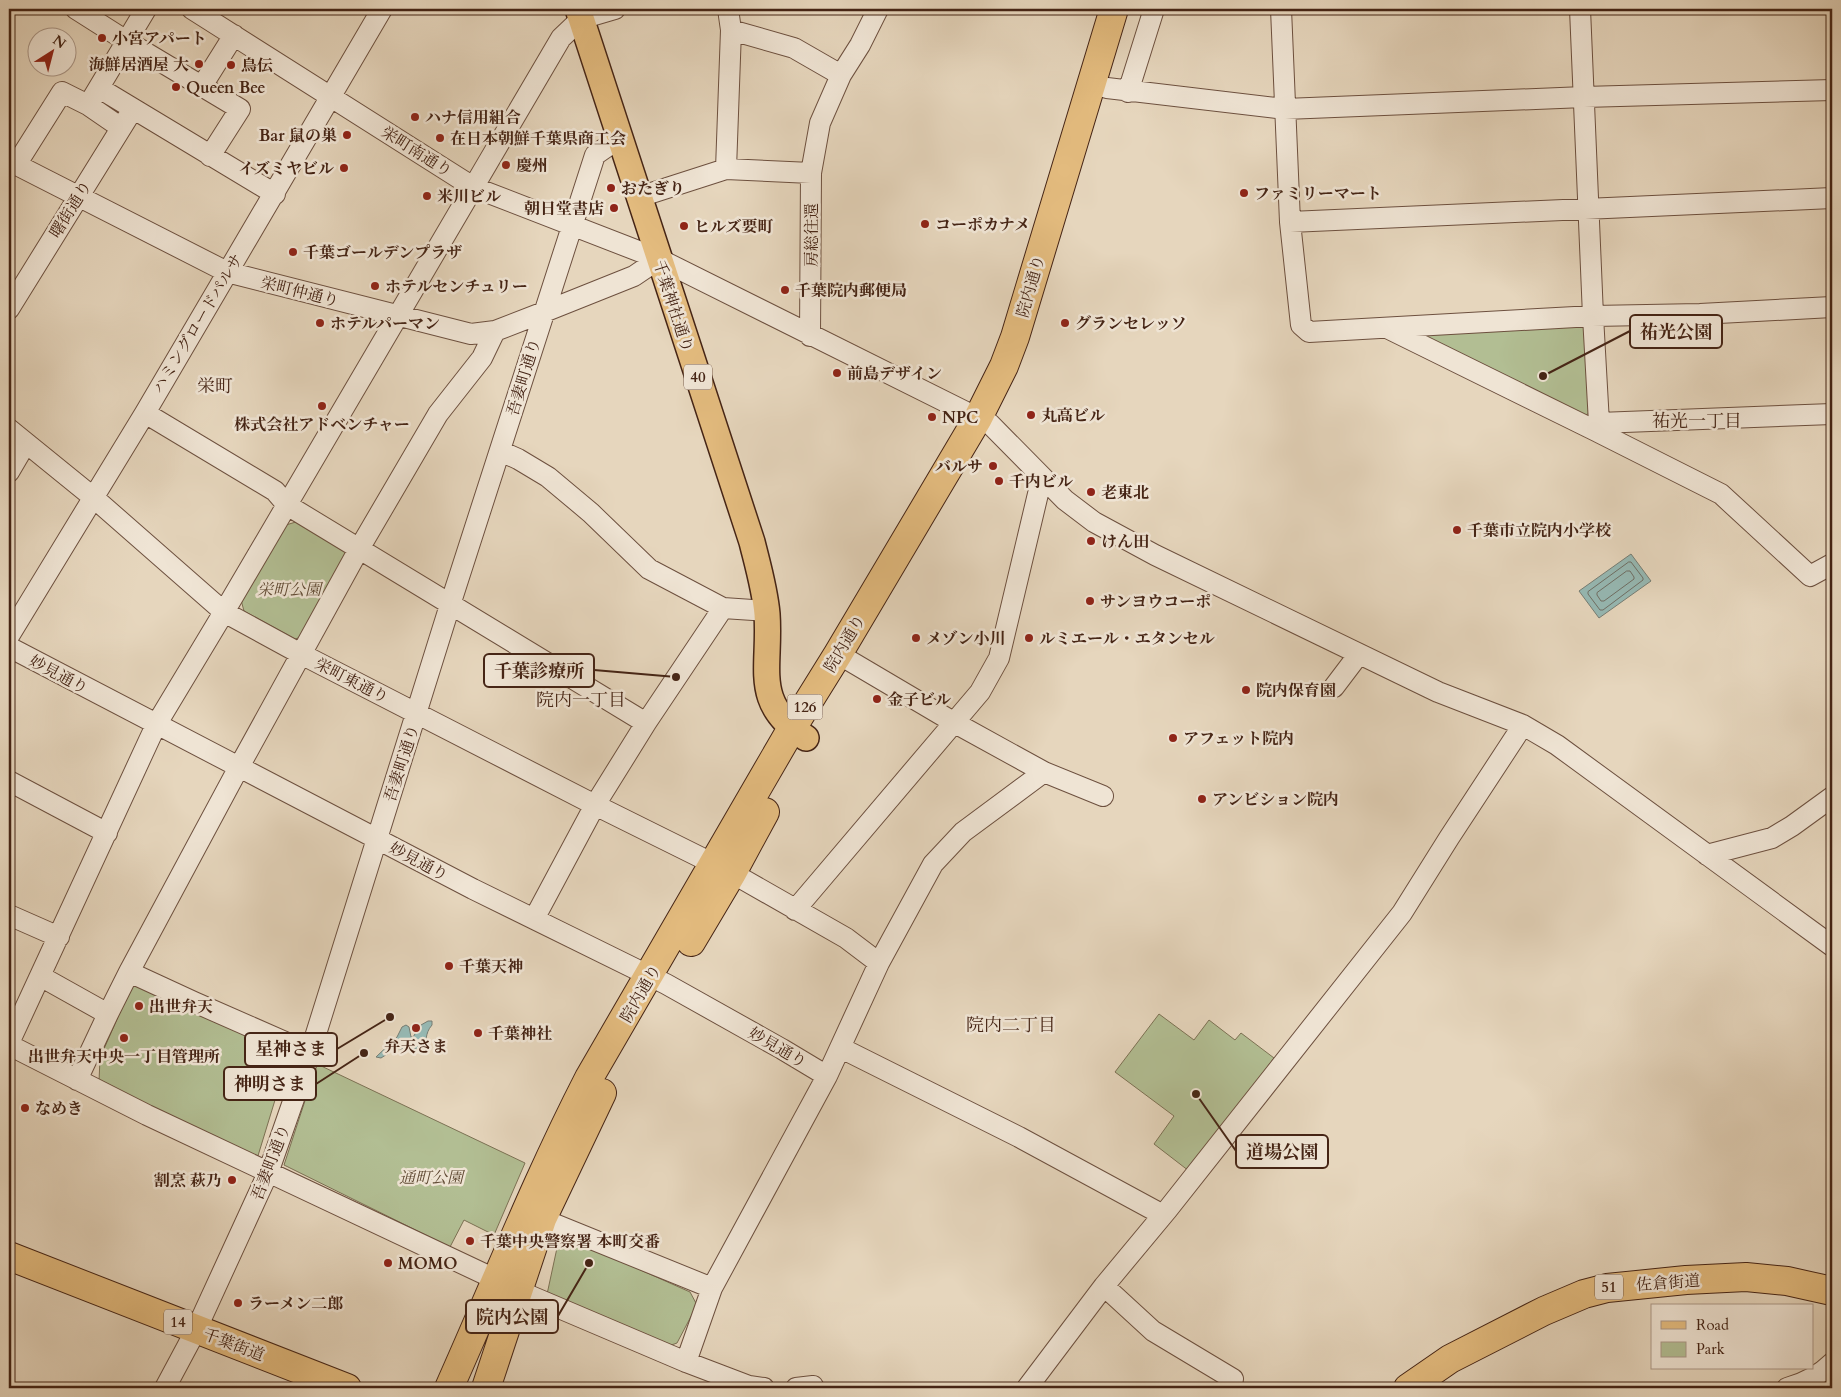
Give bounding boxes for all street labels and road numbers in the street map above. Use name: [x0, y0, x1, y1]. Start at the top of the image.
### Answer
street label: 栄町南通り: [377, 121, 456, 182]
street label: 曙街通り: [45, 177, 97, 243]
street label: 房総往還: [801, 203, 823, 267]
street label: ハミングロードパルサ: [147, 250, 248, 397]
street label: 院内通り: [1012, 252, 1050, 320]
street label: 千葉神社通り: [648, 257, 698, 355]
street label: 栄町仲通り: [258, 272, 341, 312]
street label: 吾妻町通り: [502, 336, 546, 419]
road number: 40: [684, 364, 712, 390]
street label: 院内通り: [819, 610, 871, 677]
street label: 妙見通り: [25, 650, 92, 700]
street label: 栄町東通り: [311, 653, 392, 709]
road number: 126: [788, 694, 822, 720]
street label: 吾妻町通り: [379, 722, 425, 805]
street label: 妙見通り: [385, 837, 452, 887]
street label: 院内通り: [615, 960, 666, 1027]
street label: 妙見通り: [744, 1022, 811, 1073]
street label: 吾妻町通り: [246, 1121, 296, 1204]
street label: 佐倉街道: [1635, 1270, 1701, 1296]
road number: 51: [1595, 1274, 1623, 1300]
road number: 14: [164, 1310, 192, 1334]
street label: 千葉街道: [200, 1323, 267, 1367]

